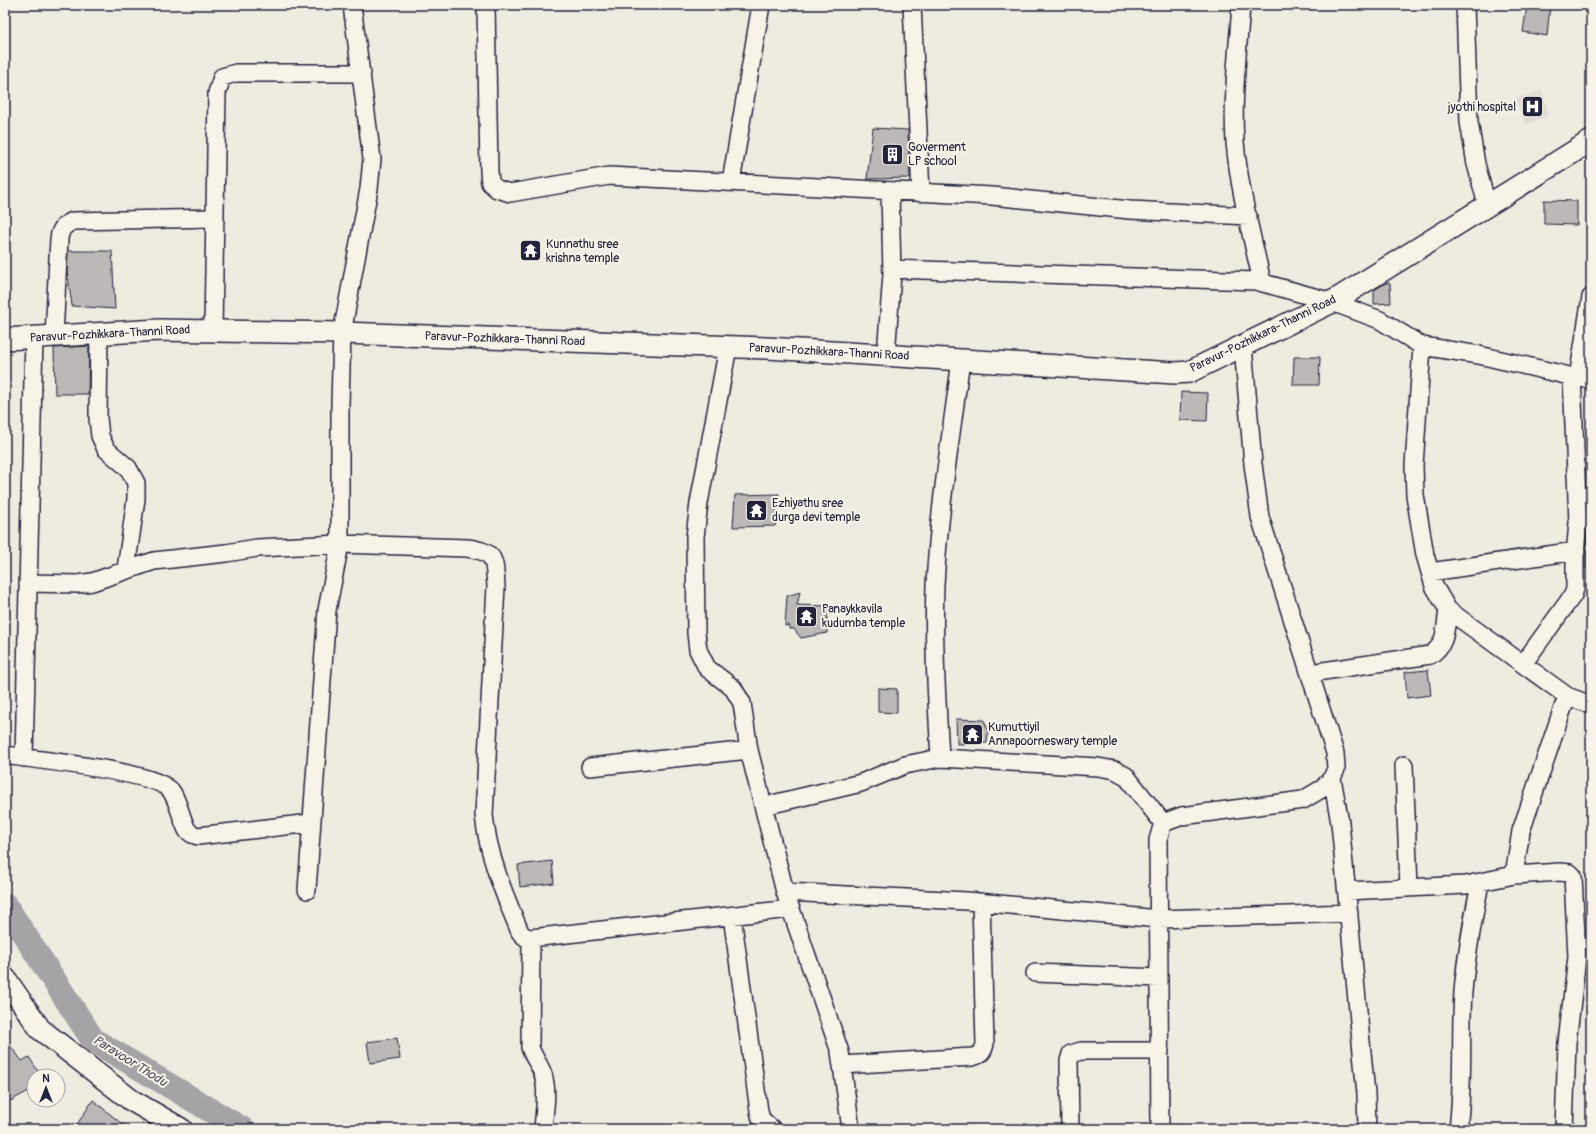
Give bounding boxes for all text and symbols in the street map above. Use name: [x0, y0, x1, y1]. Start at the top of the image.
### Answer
hospital icon: jyothi hospital: [1519, 94, 1545, 120]
place label: jyothi hospital: [1447, 100, 1516, 115]
place label: Goverment LP school: [908, 140, 966, 169]
building icon: Goverment LP school: [879, 141, 905, 167]
place label: Kunnathu sree krishna temple: [546, 237, 619, 266]
temple icon: Kunnathu sree krishna temple: [518, 238, 544, 264]
street label: Paravur-Pozhikkara-Thanni Road: [1188, 292, 1339, 376]
street label: Paravur-Pozhikkara-Thanni Road: [29, 322, 191, 346]
street label: Paravur-Pozhikkara-Thanni Road: [424, 329, 586, 349]
street label: Paravur-Pozhikkara-Thanni Road: [748, 340, 910, 364]
place label: Ezhiyathu sree durga devi temple: [772, 496, 860, 525]
temple icon: Ezhiyathu sree durga devi temple: [743, 497, 769, 523]
place label: Panaykkavila kudumba temple: [822, 602, 905, 631]
temple icon: Panaykkavila kudumba temple: [794, 603, 820, 629]
place label: Kumuttiyil Annapoorneswary temple: [988, 720, 1117, 749]
temple icon: Kumuttiyil Annapoorneswary temple: [959, 721, 985, 747]
water label: Paravoor Thodu: [90, 1032, 171, 1091]
north arrow: [26, 1068, 66, 1108]
text: N: [42, 1072, 50, 1085]

